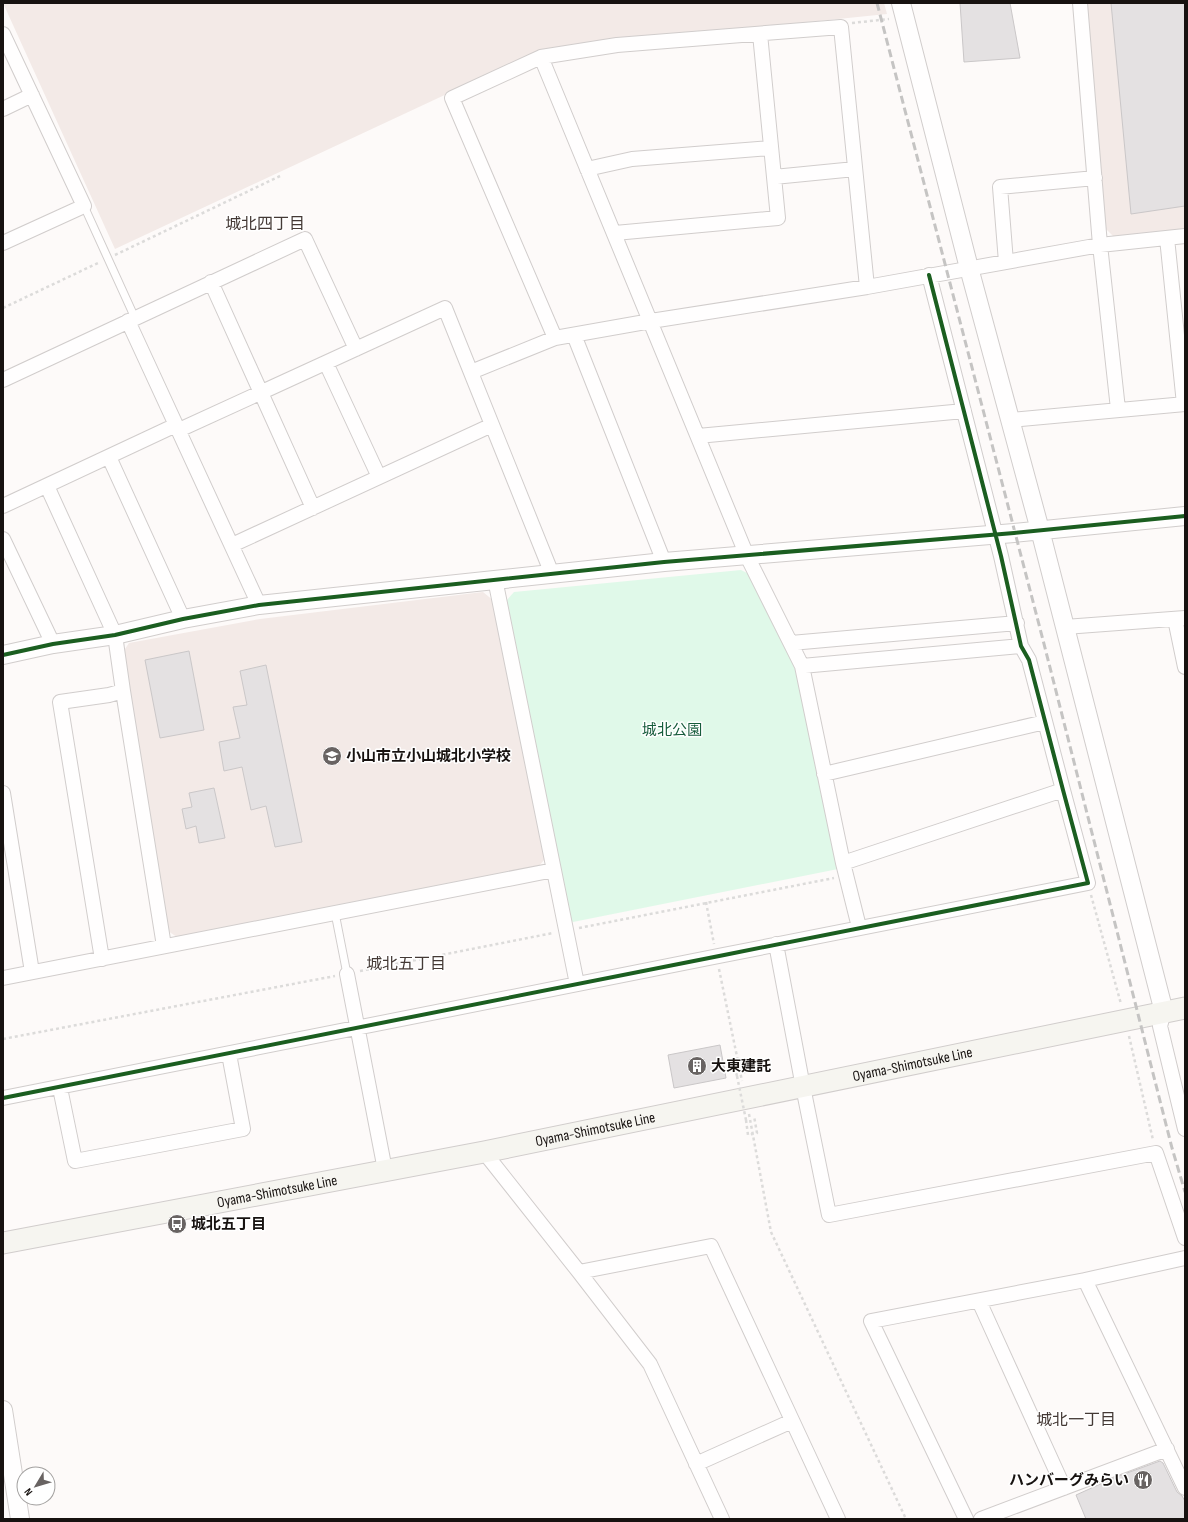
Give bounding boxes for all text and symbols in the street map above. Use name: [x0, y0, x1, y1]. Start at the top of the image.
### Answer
district label: 城北四丁目: [225, 215, 305, 234]
park label: 城北公園: [642, 721, 702, 740]
school or university icon: 小山市立小山城北小学校: [321, 745, 343, 767]
place label: 小山市立小山城北小学校: [346, 747, 511, 766]
district label: 城北五丁目: [366, 955, 446, 974]
street label: Oyama-Shimotsuke Line: [851, 1042, 974, 1086]
building icon: 大東建託: [686, 1055, 708, 1077]
place label: 大東建託: [711, 1057, 771, 1076]
street label: Oyama-Shimotsuke Line: [533, 1108, 657, 1151]
street label: Oyama-Shimotsuke Line: [215, 1170, 339, 1212]
bus stop icon: 城北五丁目: [166, 1213, 188, 1235]
place label: 城北五丁目: [191, 1215, 266, 1234]
district label: 城北一丁目: [1036, 1411, 1116, 1430]
north arrow: [16, 1466, 56, 1506]
restaurant icon: ハンバーグみらい: [1132, 1469, 1154, 1491]
place label: ハンバーグみらい: [1009, 1471, 1129, 1490]
text: N: [22, 1485, 35, 1498]

